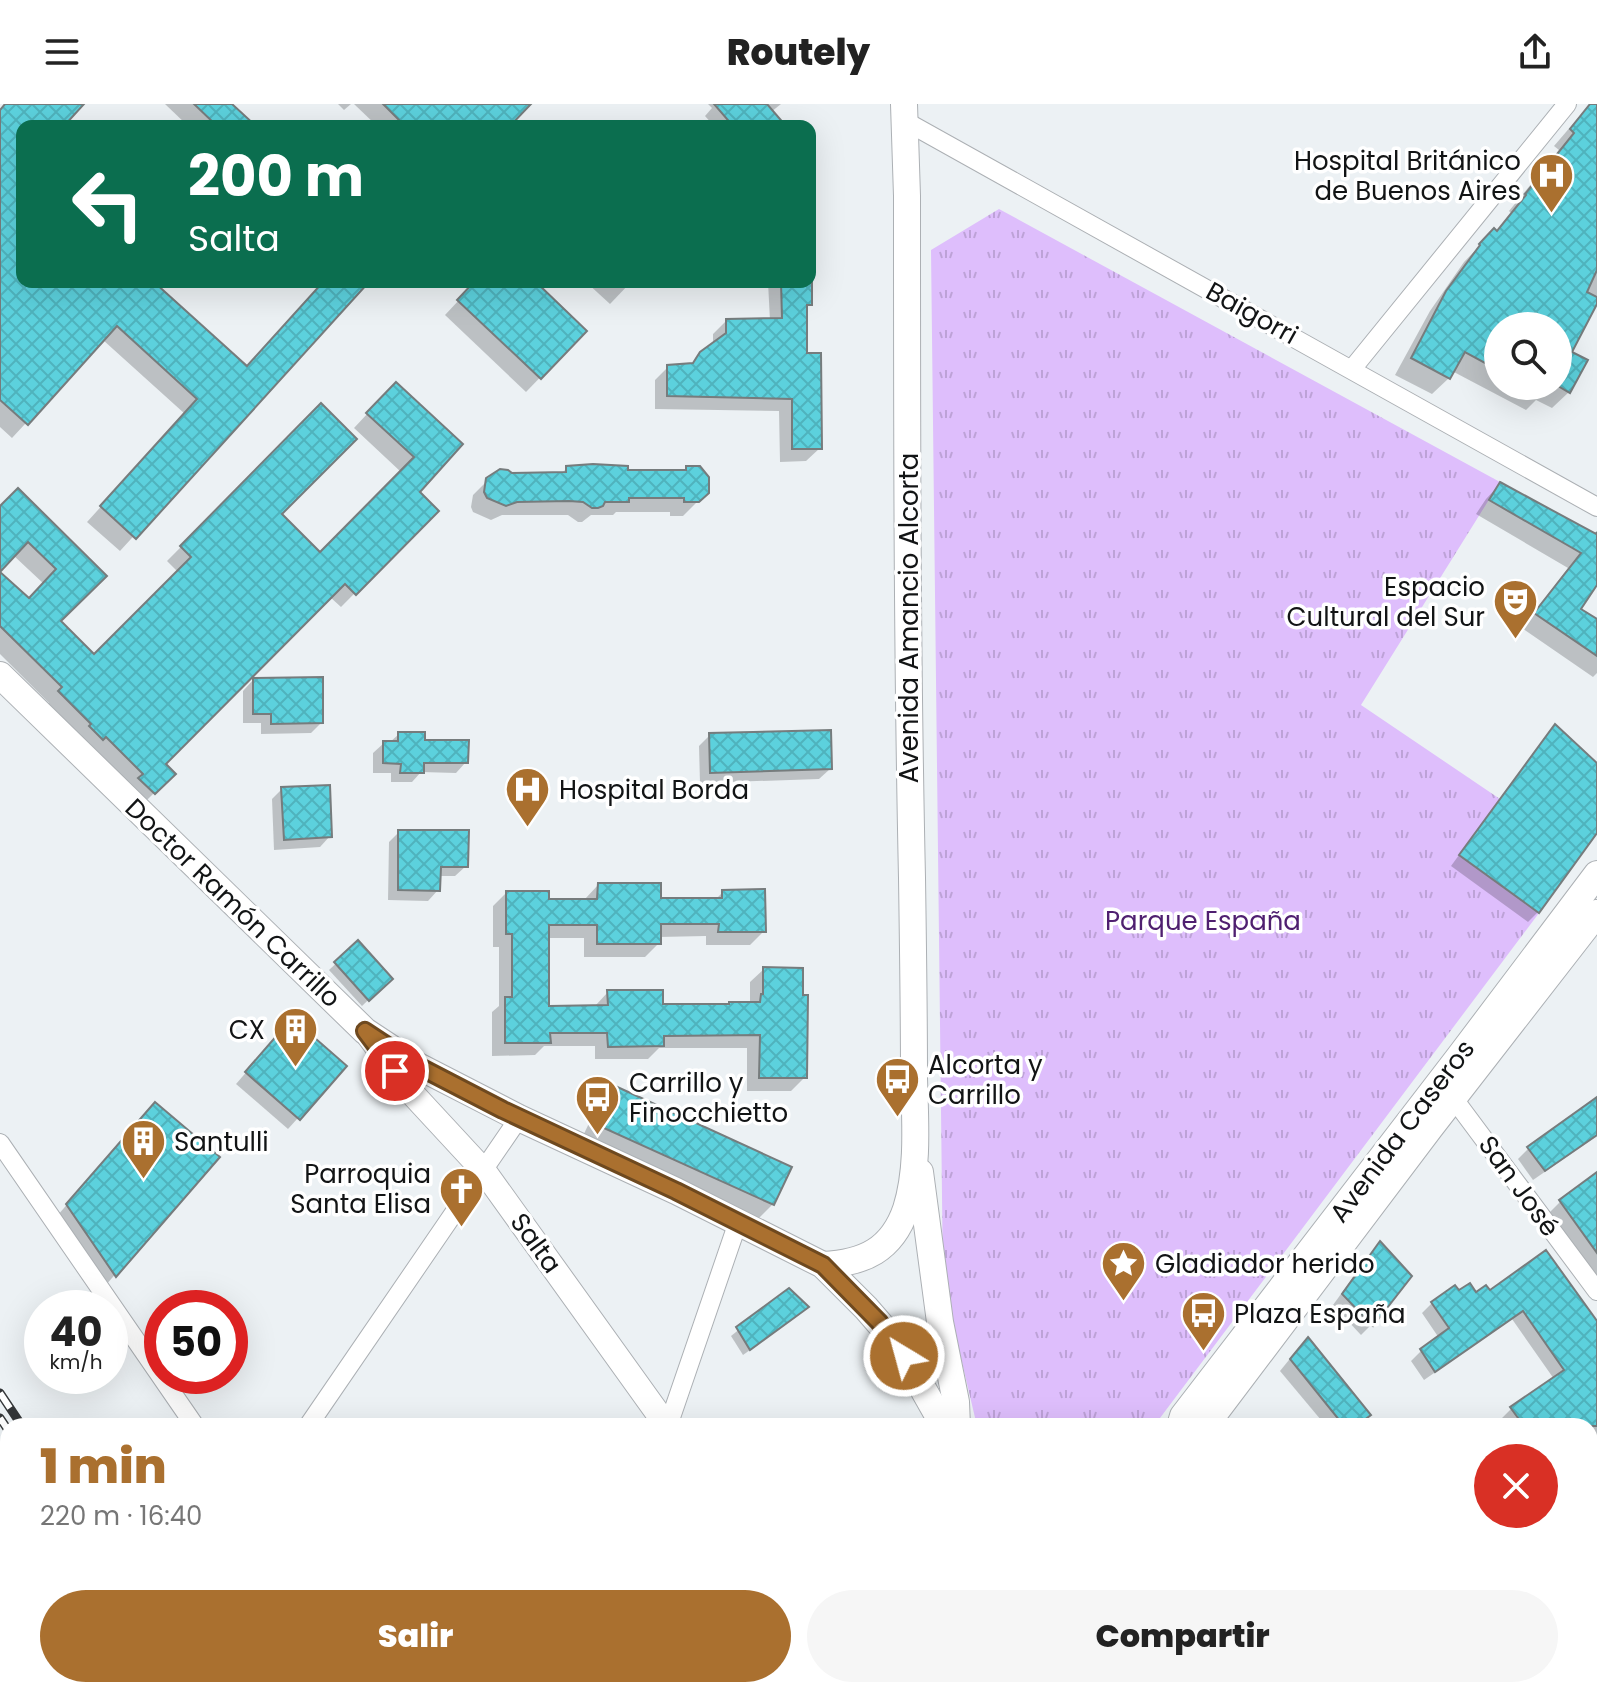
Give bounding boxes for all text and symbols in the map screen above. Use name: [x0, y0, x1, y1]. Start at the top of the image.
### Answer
text: Routely: [727, 27, 870, 78]
icon: menu: [40, 30, 84, 74]
icon: share: [1513, 30, 1557, 74]
text: 200 m: [188, 137, 364, 216]
place label: Hospital Británico de Buenos Aires: [1294, 143, 1521, 209]
icon: left: [56, 152, 160, 256]
hospital icon: Hospital Británico de Buenos Aires: [1528, 152, 1576, 215]
text: Salta: [188, 213, 280, 264]
street label: Baigorri: [1200, 273, 1304, 353]
map controls: [1484, 312, 1572, 400]
button: search: [1484, 312, 1572, 400]
street label: Avenida Amancio Alcorta: [891, 453, 927, 783]
place label: Espacio Cultural del Sur: [1287, 569, 1485, 635]
theatre icon: Espacio Cultural del Sur: [1492, 578, 1540, 641]
hospital icon: Hospital Borda: [504, 766, 552, 829]
place label: Hospital Borda: [559, 772, 749, 808]
street label: Doctor Ramón Carrillo: [117, 790, 349, 1016]
park label: Parque España: [1105, 903, 1301, 939]
building icon: CX: [272, 1006, 320, 1069]
place label: CX: [229, 1012, 265, 1048]
street label: Avenida Caseros: [1321, 1032, 1483, 1230]
pin: [361, 1037, 429, 1105]
place label: Alcorta y Carrillo: [928, 1047, 1043, 1113]
icon: arrive: [373, 1049, 417, 1093]
bus stop icon: Alcorta y Carrillo: [873, 1056, 921, 1119]
place label: Carrillo y Finocchietto: [629, 1065, 788, 1131]
bus stop icon: Carrillo y Finocchietto: [574, 1074, 622, 1137]
building icon: Santulli: [119, 1118, 167, 1181]
place label: Santulli: [174, 1124, 269, 1160]
street label: San José: [1470, 1128, 1568, 1244]
place label: Parroquia Santa Elisa: [290, 1156, 431, 1222]
church icon: Parroquia Santa Elisa: [438, 1165, 486, 1228]
street label: Salta: [502, 1206, 570, 1280]
place icon: Gladiador herido: [1100, 1240, 1148, 1303]
place label: Gladiador herido: [1155, 1246, 1375, 1282]
speed limit sign: 50: [144, 1290, 248, 1394]
bus stop icon: Plaza España: [1179, 1290, 1227, 1353]
place label: Plaza España: [1234, 1296, 1406, 1332]
text: 40: [49, 1304, 103, 1360]
position arrow: [862, 1314, 946, 1398]
text: km/h: [49, 1348, 103, 1376]
text: 1 min: [40, 1433, 167, 1500]
button: close: [1474, 1444, 1558, 1528]
text: 220 m · 16:40: [40, 1498, 202, 1534]
button: Salir: [40, 1590, 791, 1682]
button: Compartir: [807, 1590, 1558, 1682]

